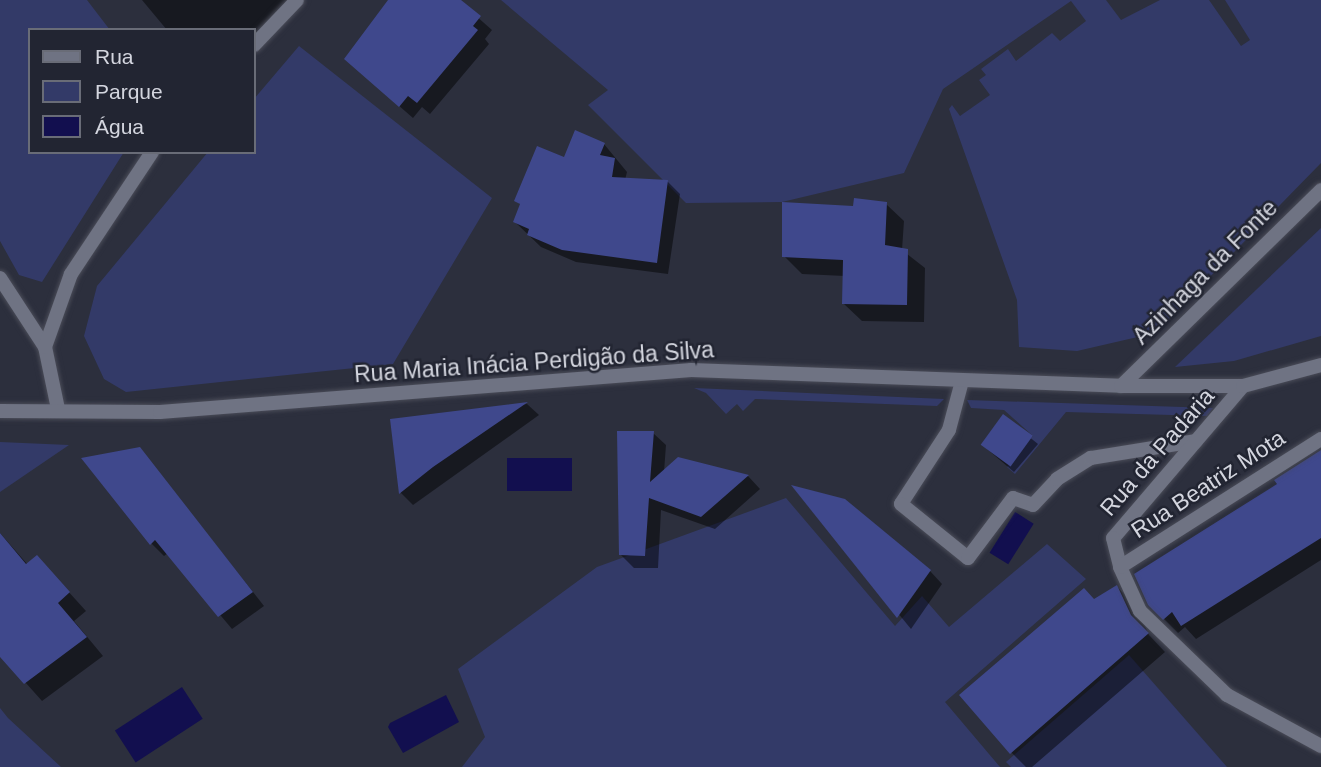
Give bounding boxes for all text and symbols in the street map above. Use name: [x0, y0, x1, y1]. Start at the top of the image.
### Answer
legend: [28, 28, 256, 154]
text: Rua: [95, 45, 134, 68]
text: Parque: [95, 80, 163, 103]
text: Água: [95, 115, 144, 138]
street label: Azinhaga da Fonte: [1127, 194, 1283, 350]
street label: Rua Maria Inácia Perdigão da Silva: [353, 336, 715, 388]
street label: Rua da Padaria: [1094, 383, 1220, 521]
street label: Rua Beatriz Mota: [1126, 424, 1290, 544]

